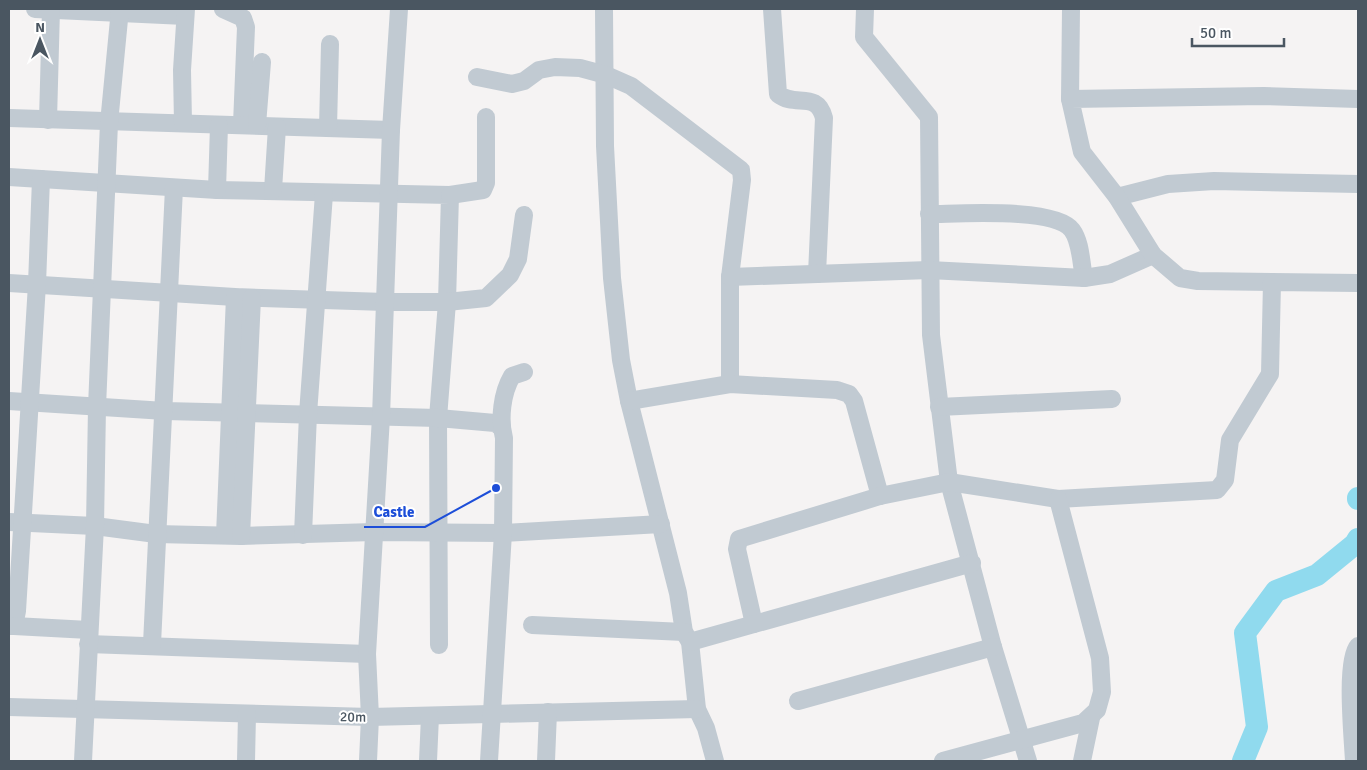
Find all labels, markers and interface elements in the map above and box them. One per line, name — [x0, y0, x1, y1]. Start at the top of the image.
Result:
north arrow — [15, 15, 65, 65]
scale bar — [1192, 15, 1284, 47]
text: N — [35, 19, 45, 36]
text: 50 m — [1200, 24, 1231, 42]
callout: Castle — [364, 497, 425, 527]
text: Castle — [373, 503, 415, 521]
street label: 20m — [340, 708, 366, 726]

